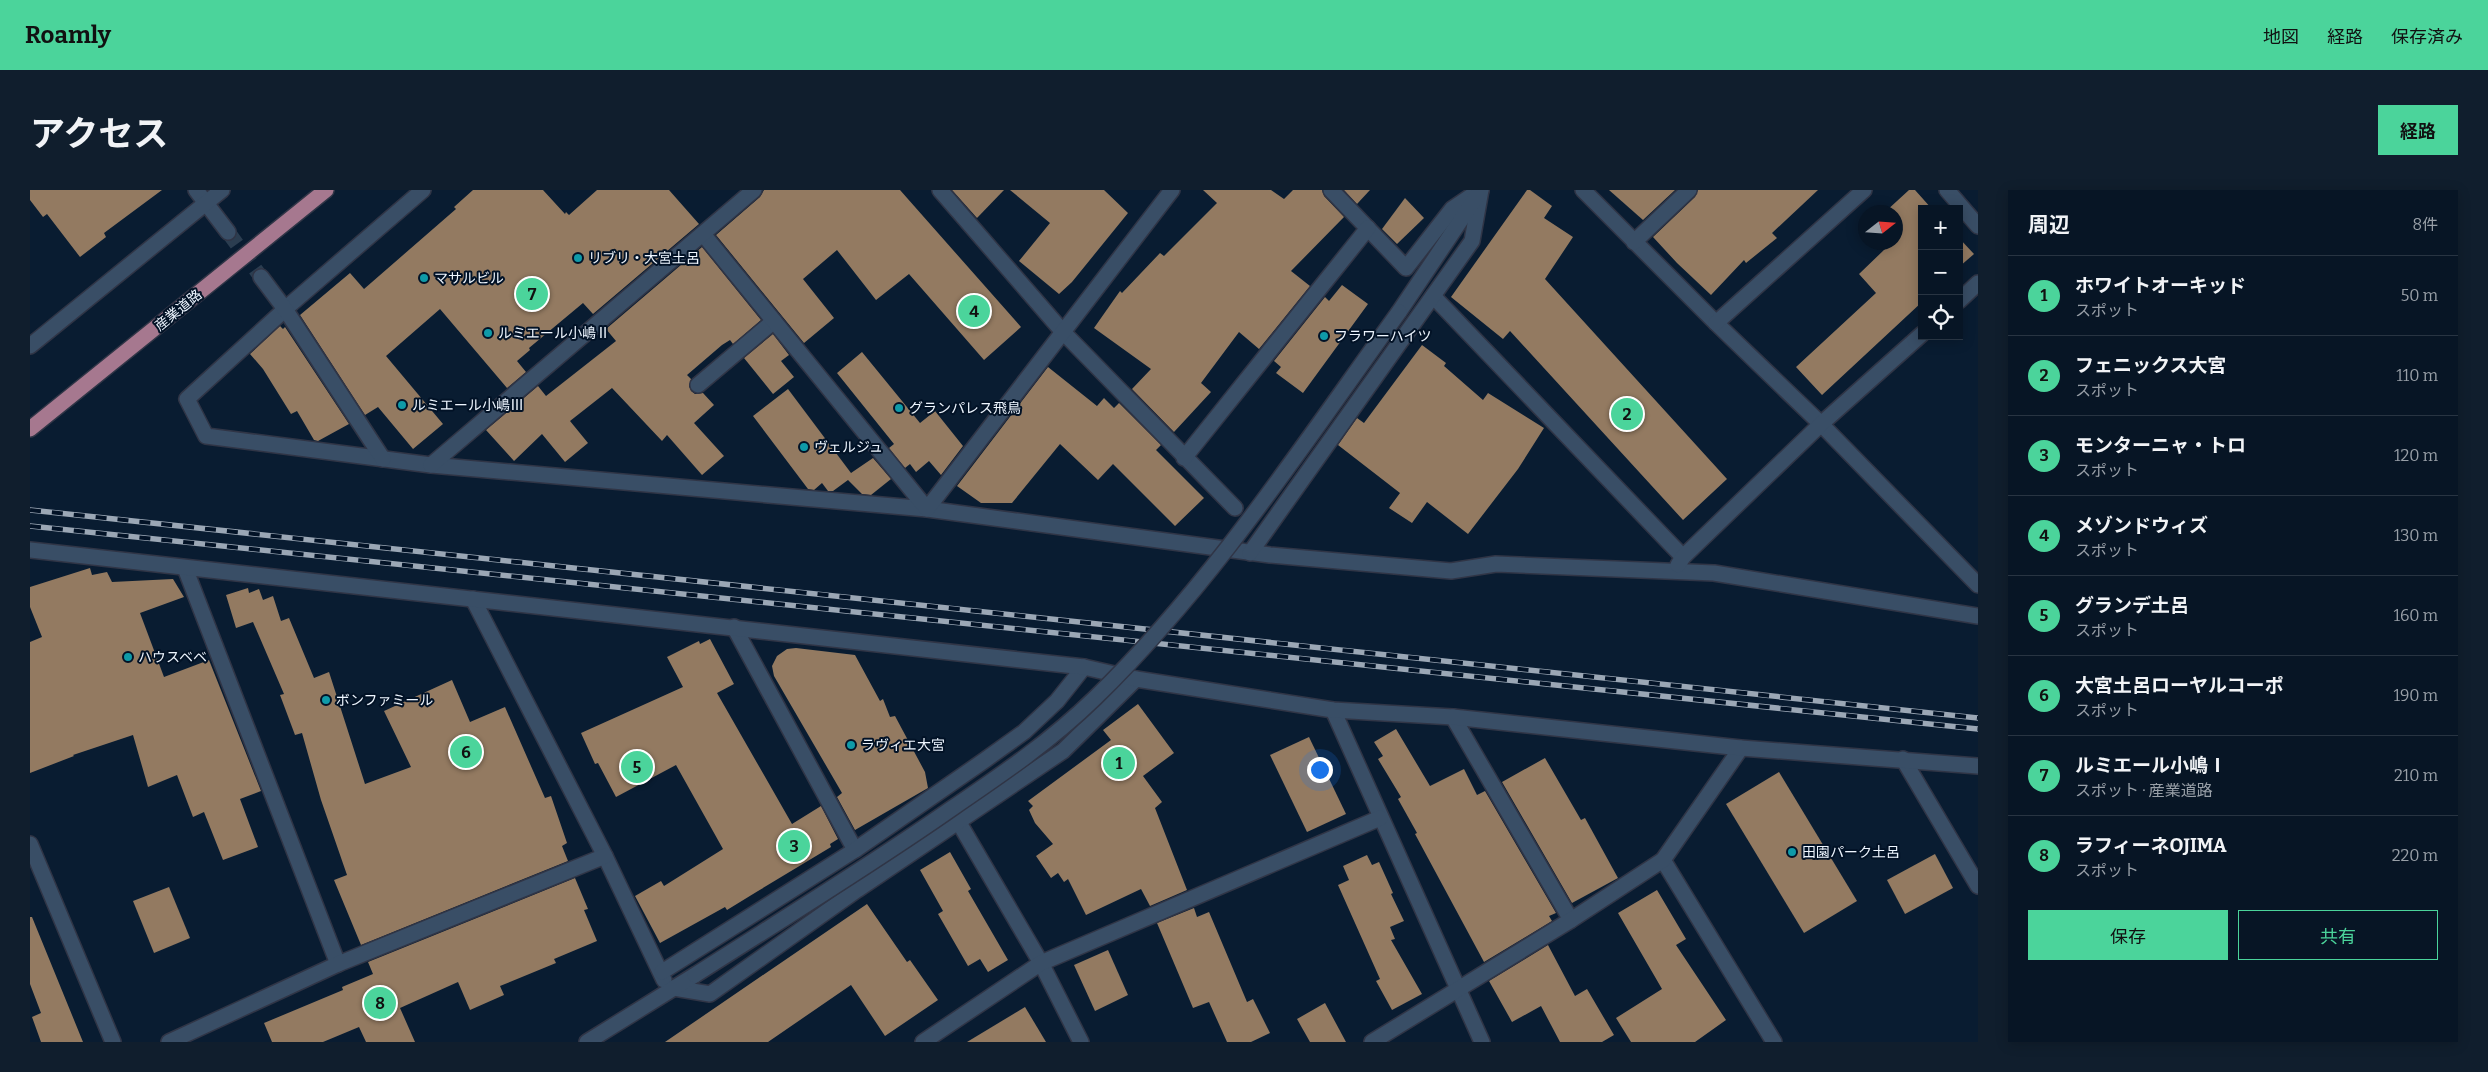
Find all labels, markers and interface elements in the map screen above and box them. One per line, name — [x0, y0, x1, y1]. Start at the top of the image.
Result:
text: Roamly — [25, 21, 111, 49]
text: 地図 — [2263, 26, 2299, 48]
text: 経路 — [2327, 26, 2363, 48]
text: 保存済み — [2391, 26, 2463, 48]
button: 経路 — [2378, 105, 2458, 155]
text: アクセス — [30, 113, 168, 155]
north arrow — [1858, 205, 1903, 250]
map controls — [1918, 205, 1963, 340]
button: + — [1918, 205, 1963, 250]
text: 周辺 — [2028, 212, 2070, 238]
text: 8件 — [2412, 215, 2438, 234]
place label: リブリ・大宮土呂 — [588, 250, 700, 267]
button: − — [1918, 250, 1963, 295]
marker: リブリ・大宮土呂 — [572, 252, 584, 264]
place label: マサルビル — [434, 270, 504, 287]
marker: マサルビル — [418, 272, 430, 284]
text: ホワイトオーキッド — [2075, 274, 2246, 297]
pin: 7 — [516, 275, 548, 313]
street label: 産業道路 — [151, 286, 205, 335]
text: 1 — [2041, 286, 2047, 305]
text: 50 m — [2401, 286, 2438, 305]
pin: 4 — [958, 292, 990, 330]
button: locate — [1918, 295, 1963, 340]
text: スポット — [2075, 301, 2139, 320]
place label: ルミエール小嶋Ⅱ — [498, 325, 610, 342]
marker: ルミエール小嶋Ⅱ — [482, 327, 494, 339]
place label: フラワーハイツ — [1334, 328, 1431, 345]
marker: フラワーハイツ — [1318, 330, 1330, 342]
text: フェニックス大宮 — [2075, 354, 2226, 377]
text: 2 — [2039, 366, 2049, 385]
text: 110 m — [2396, 366, 2438, 385]
text: スポット — [2075, 381, 2139, 400]
pin: 2 — [1611, 395, 1643, 433]
place label: ルミエール小嶋Ⅲ — [412, 397, 524, 414]
marker: ルミエール小嶋Ⅲ — [396, 399, 408, 411]
place label: グランパレス飛鳥 — [909, 400, 1021, 417]
marker: グランパレス飛鳥 — [893, 402, 905, 414]
text: モンターニャ・トロ — [2075, 434, 2246, 457]
place label: ヴェルジュ — [814, 439, 883, 456]
marker: ヴェルジュ — [798, 441, 810, 453]
text: 3 — [2039, 446, 2049, 465]
text: 120 m — [2394, 446, 2438, 465]
text: スポット — [2075, 461, 2139, 480]
text: メゾンドウィズ — [2075, 514, 2208, 537]
text: 4 — [2039, 526, 2049, 545]
text: 130 m — [2394, 526, 2438, 545]
text: スポット — [2075, 541, 2139, 560]
text: グランデ土呂 — [2075, 594, 2189, 617]
text: 5 — [2040, 606, 2048, 625]
text: 160 m — [2393, 606, 2438, 625]
text: スポット — [2075, 621, 2139, 640]
place label: ハウスベベ — [138, 649, 207, 666]
marker: ハウスベベ — [122, 651, 134, 663]
text: 大宮土呂ローヤルコーポ — [2075, 674, 2284, 697]
text: 6 — [2039, 686, 2049, 705]
text: 190 m — [2393, 686, 2438, 705]
place label: ボンファミール — [336, 692, 434, 709]
marker: ボンファミール — [320, 694, 332, 706]
text: スポット — [2075, 701, 2139, 720]
pin: 6 — [450, 733, 482, 771]
place label: ラヴィエ大宮 — [861, 737, 945, 754]
marker: ラヴィエ大宮 — [845, 739, 857, 751]
pin: 1 — [1103, 744, 1135, 782]
pin: 5 — [621, 748, 653, 786]
text: ルミエール小嶋Ⅰ — [2075, 754, 2227, 777]
your location — [1307, 757, 1333, 783]
text: 7 — [2040, 766, 2048, 785]
text: 210 m — [2394, 766, 2438, 785]
text: スポット · 産業道路 — [2075, 781, 2213, 800]
pin: 3 — [778, 827, 810, 865]
text: ラフィーネOJIMA — [2075, 834, 2227, 857]
place label: 田園パーク土呂 — [1802, 844, 1900, 861]
marker: 田園パーク土呂 — [1786, 846, 1798, 858]
text: 8 — [2039, 846, 2049, 865]
text: 220 m — [2392, 846, 2438, 865]
text: スポット — [2075, 861, 2139, 880]
button: 保存 — [2028, 910, 2228, 960]
button: 共有 — [2238, 910, 2438, 960]
pin: 8 — [364, 984, 396, 1022]

